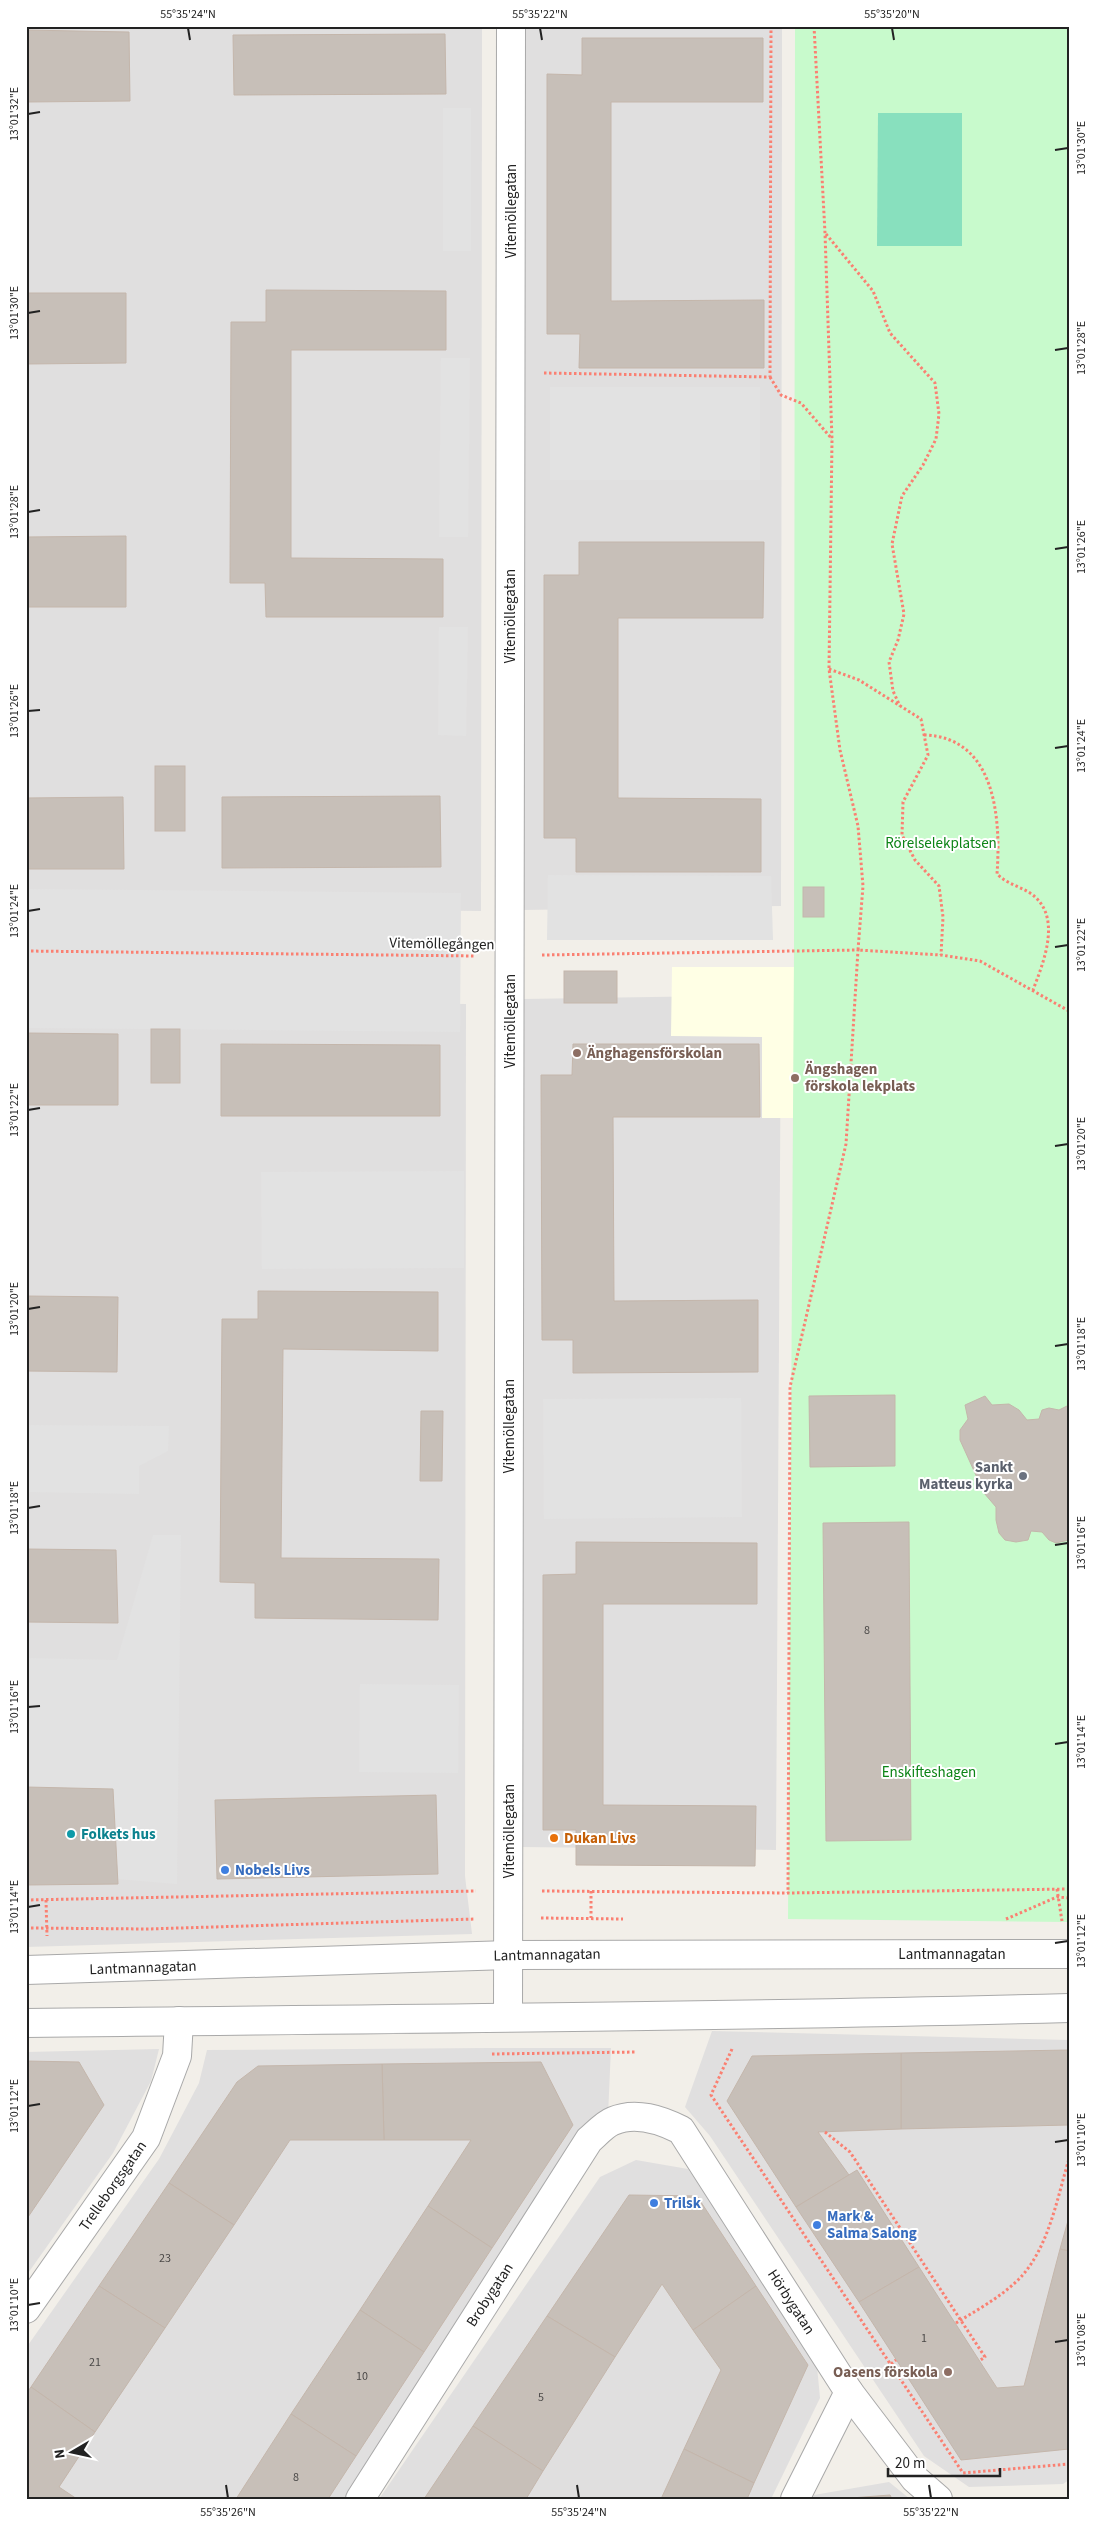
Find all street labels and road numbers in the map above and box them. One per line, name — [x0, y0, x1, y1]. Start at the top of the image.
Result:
street label: Vitemöllegatan — [501, 164, 522, 258]
street label: Vitemöllegatan — [500, 569, 521, 663]
street label: Vitemöllegången — [389, 933, 495, 955]
street label: Vitemöllegatan — [500, 974, 521, 1068]
street label: Vitemöllegatan — [499, 1379, 520, 1473]
street label: Vitemöllegatan — [499, 1784, 520, 1878]
street label: Lantmannagatan — [493, 1944, 601, 1966]
street label: Lantmannagatan — [898, 1944, 1006, 1965]
street label: Lantmannagatan — [89, 1956, 197, 1980]
street label: Trelleborgsgatan — [74, 2137, 152, 2235]
street label: Brobygatan — [461, 2259, 519, 2331]
street label: Hörbygatan — [762, 2265, 820, 2339]

